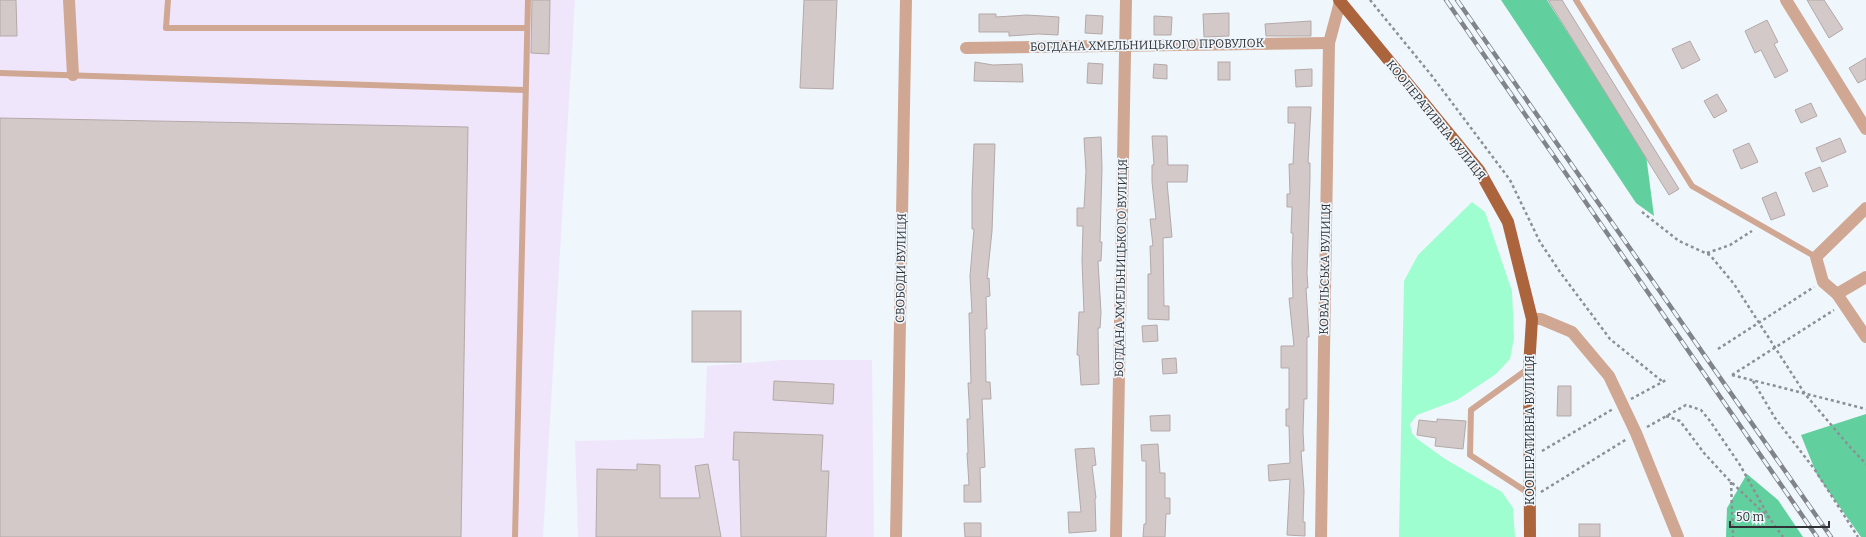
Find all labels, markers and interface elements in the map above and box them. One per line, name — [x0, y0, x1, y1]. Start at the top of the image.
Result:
street label: БОГДАНА ХМЕЛЬНИЦЬКОГО ПРОВУЛОК — [1030, 36, 1265, 54]
street label: КООПЕРАТИВНА ВУЛИЦЯ — [1383, 57, 1489, 183]
street label: БОГДАНА ХМЕЛЬНИЦЬКОГО ВУЛИЦЯ — [1112, 159, 1130, 377]
street label: КОВАЛЬСЬКА ВУЛИЦЯ — [1317, 203, 1333, 335]
street label: СВОБОДИ ВУЛИЦЯ — [893, 213, 909, 323]
street label: КООПЕРАТИВНА ВУЛИЦЯ — [1523, 355, 1537, 505]
scale bar — [1730, 503, 1829, 529]
text: 50 m — [1736, 510, 1765, 524]

